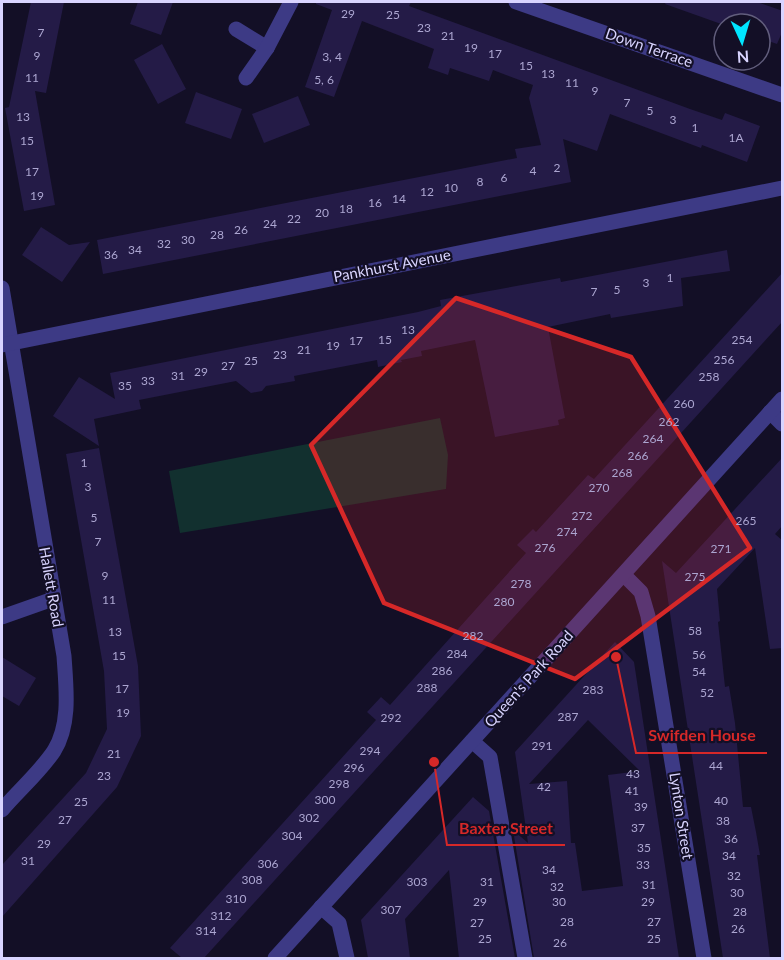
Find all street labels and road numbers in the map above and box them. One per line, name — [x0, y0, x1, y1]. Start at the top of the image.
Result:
street label: Down Terrace — [603, 24, 696, 70]
street label: Pankhurst Avenue — [332, 245, 452, 285]
street label: Hallett Road — [36, 545, 68, 628]
street label: Queen's Park Road — [480, 626, 576, 730]
street label: Lynton Street — [666, 771, 698, 861]

